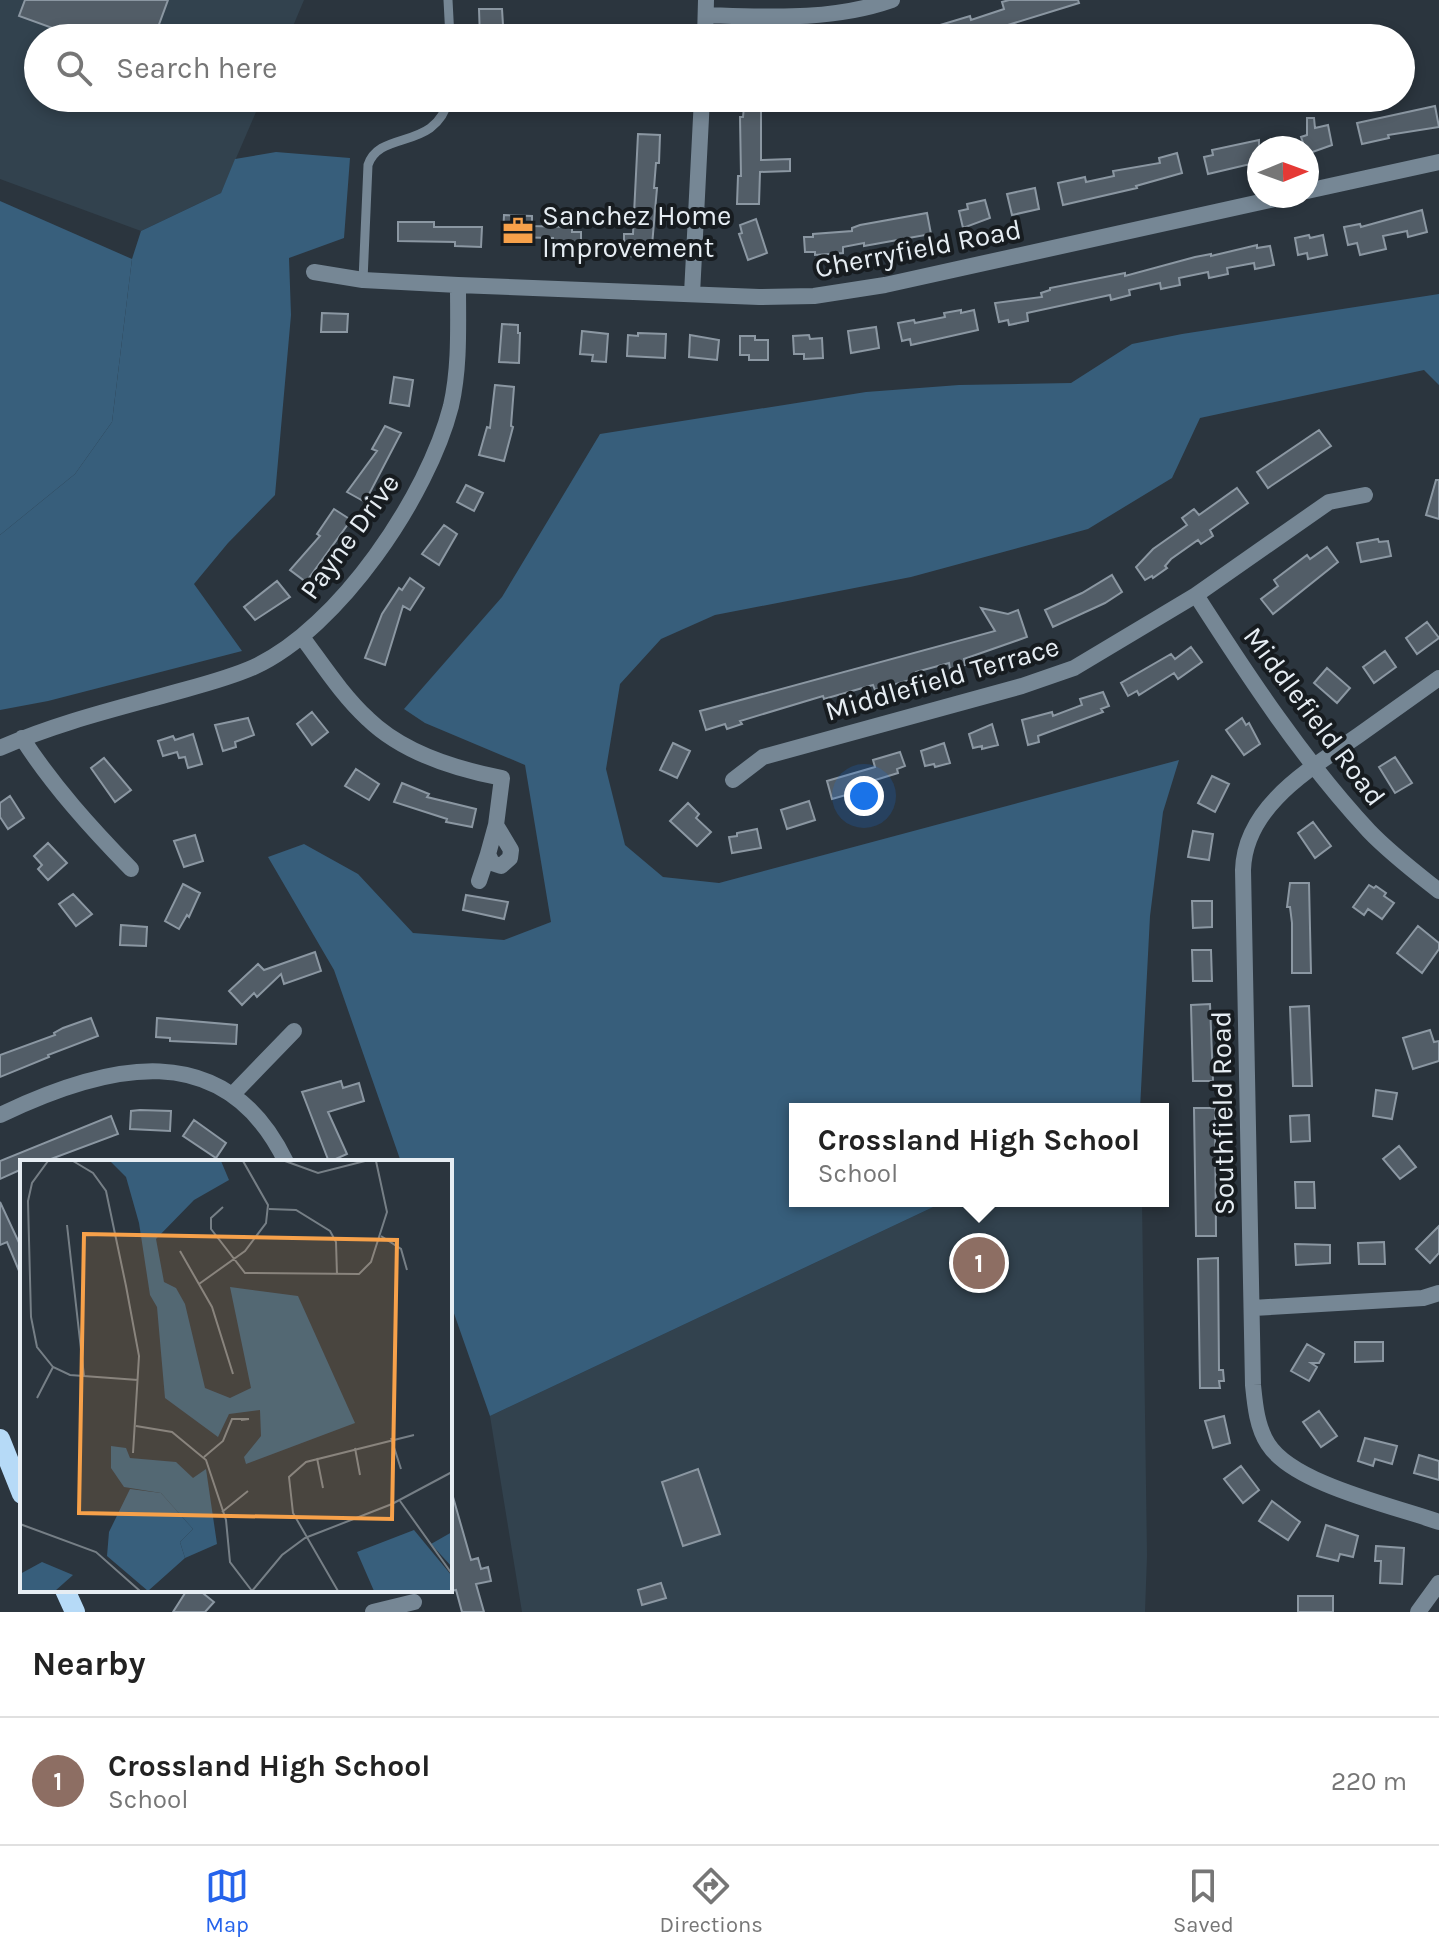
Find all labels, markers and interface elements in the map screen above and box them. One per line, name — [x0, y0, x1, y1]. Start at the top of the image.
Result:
search box — [24, 24, 1415, 112]
icon: search — [52, 46, 96, 90]
text: Search here — [116, 50, 277, 86]
north arrow — [1247, 136, 1319, 208]
place label: Sanchez Home Improvement — [542, 199, 732, 264]
street label: Cherryfield Road — [812, 212, 1024, 285]
office icon: Sanchez Home Improvement — [501, 214, 535, 248]
street label: Payne Drive — [293, 467, 406, 606]
street label: Middlefield Road — [1237, 620, 1393, 812]
street label: Middlefield Terrace — [821, 629, 1063, 728]
your location — [844, 776, 884, 816]
street label: Southfield Road — [1204, 1010, 1241, 1216]
popup — [789, 1103, 1169, 1207]
text: Crossland High School — [818, 1122, 1140, 1158]
text: School — [818, 1158, 898, 1189]
inset map — [20, 1160, 452, 1592]
pin: 1 — [953, 1233, 1005, 1293]
text: Nearby — [32, 1644, 146, 1684]
text: Crossland High School — [108, 1748, 430, 1784]
text: 1 — [53, 1766, 63, 1797]
text: 220 m — [1331, 1766, 1407, 1797]
text: School — [108, 1784, 189, 1815]
tab: Map — [205, 1864, 249, 1938]
tab: Directions — [659, 1864, 763, 1938]
tab: Saved — [1173, 1864, 1234, 1938]

